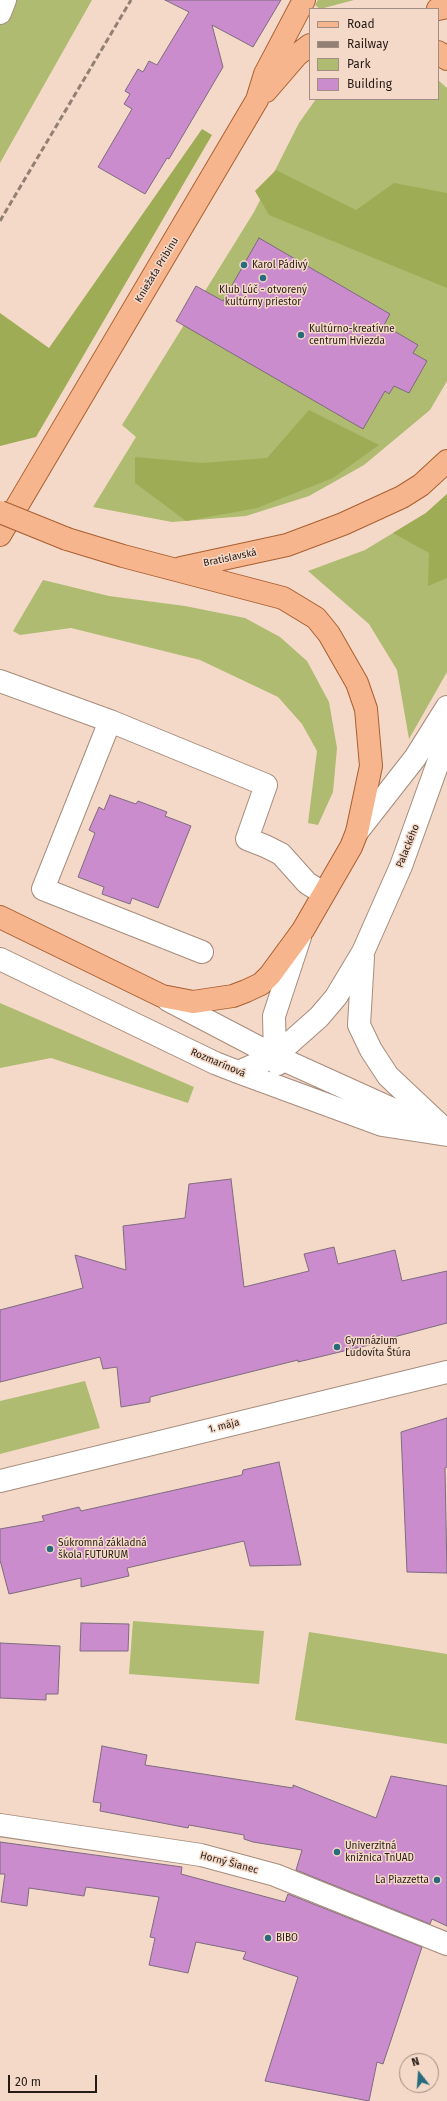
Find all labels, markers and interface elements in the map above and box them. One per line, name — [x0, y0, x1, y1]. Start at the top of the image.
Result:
legend — [309, 8, 439, 100]
text: Road — [347, 17, 375, 31]
text: Railway — [347, 37, 388, 51]
text: Park — [347, 57, 371, 71]
text: Building — [347, 77, 392, 91]
street label: Kniežaťa Pribinu — [133, 235, 181, 305]
place label: Karol Pádivý — [252, 259, 308, 271]
marker: Karol Pádivý — [239, 260, 249, 270]
marker: Klub Lúč - otvorený kultúrny priestor — [258, 273, 268, 283]
place label: Klub Lúč - otvorený kultúrny priestor — [219, 284, 307, 308]
place label: Kultúrno-kreatívne centrum Hviezda — [309, 323, 395, 346]
marker: Kultúrno-kreatívne centrum Hviezda — [296, 330, 306, 340]
street label: Bratislavská — [202, 546, 258, 570]
street label: Palackého — [394, 822, 422, 870]
street label: Rozmarínová — [189, 1046, 247, 1080]
place label: Gymnázium Ľudovíta Štúra — [345, 1335, 411, 1358]
marker: Gymnázium Ľudovíta Štúra — [332, 1342, 342, 1352]
street label: 1. mája — [207, 1416, 241, 1436]
place label: Súkromná základná škola FUTURUM — [58, 1537, 147, 1560]
marker: Súkromná základná škola FUTURUM — [45, 1544, 55, 1554]
place label: Univerzitná knižnica TnUAD — [345, 1840, 414, 1864]
marker: Univerzitná knižnica TnUAD — [332, 1847, 342, 1857]
street label: Horný Šianec — [199, 1849, 259, 1877]
place label: La Piazzetta — [375, 1874, 429, 1886]
marker: La Piazzetta — [432, 1875, 442, 1885]
place label: BIBO — [276, 1932, 298, 1944]
marker: BIBO — [263, 1933, 273, 1943]
north arrow — [399, 2053, 439, 2093]
text: N — [410, 2055, 421, 2069]
scale bar — [10, 2067, 99, 2093]
text: 20 m — [15, 2075, 41, 2089]

